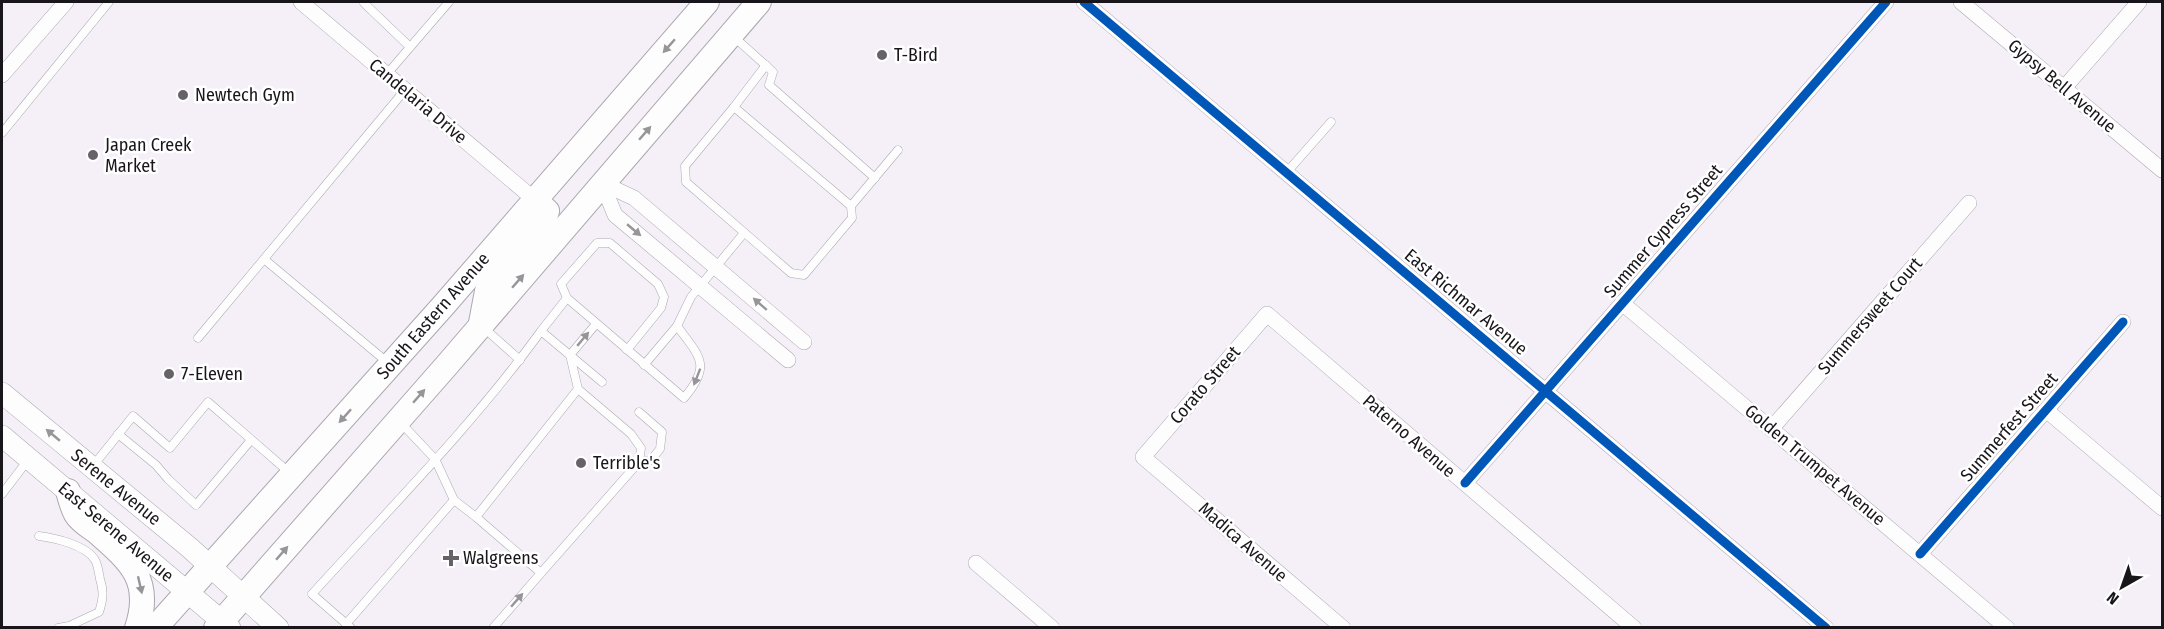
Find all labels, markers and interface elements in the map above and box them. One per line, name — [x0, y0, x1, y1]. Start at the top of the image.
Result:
street label: Gypsy Bell Avenue — [2004, 34, 2121, 138]
one-way arrow — [663, 38, 676, 53]
place label: T-Bird — [894, 44, 938, 66]
marker: T-Bird — [875, 48, 889, 62]
street label: Candelaria Drive — [364, 54, 472, 148]
place label: Newtech Gym — [195, 84, 295, 106]
marker: Newtech Gym — [176, 88, 190, 102]
one-way arrow — [639, 125, 652, 141]
place label: Japan Creek Market — [105, 134, 192, 177]
marker: Japan Creek Market — [86, 148, 100, 162]
street label: Summer Cypress Street — [1599, 160, 1727, 302]
one-way arrow — [626, 224, 642, 237]
street label: East Richmar Avenue — [1400, 244, 1532, 360]
street label: South Eastern Avenue — [372, 248, 494, 384]
street label: Summersweet Court — [1813, 253, 1927, 379]
one-way arrow — [511, 274, 524, 289]
one-way arrow — [753, 298, 768, 311]
one-way arrow — [576, 332, 589, 347]
street label: Corato Street — [1165, 341, 1245, 429]
place label: 7-Eleven — [181, 363, 243, 385]
marker: 7-Eleven — [162, 367, 176, 381]
one-way arrow — [691, 368, 701, 386]
street label: Summerfest Street — [1956, 368, 2062, 486]
one-way arrow — [412, 389, 425, 404]
street label: Paterno Avenue — [1358, 390, 1460, 482]
street label: Golden Trumpet Avenue — [1740, 400, 1890, 530]
one-way arrow — [338, 408, 352, 423]
one-way arrow — [45, 429, 61, 442]
street label: Serene Avenue — [67, 444, 165, 530]
place label: Terrible's — [593, 452, 661, 474]
marker: Terrible's — [574, 456, 588, 470]
street label: East Serene Avenue — [54, 477, 178, 587]
street label: Madica Avenue — [1194, 497, 1292, 587]
one-way arrow — [275, 545, 289, 560]
place label: Walgreens — [463, 547, 539, 569]
marker: Walgreens — [444, 551, 458, 565]
north arrow — [2092, 557, 2152, 617]
one-way arrow — [135, 575, 145, 594]
text: N — [2103, 588, 2122, 608]
one-way arrow — [510, 593, 523, 608]

